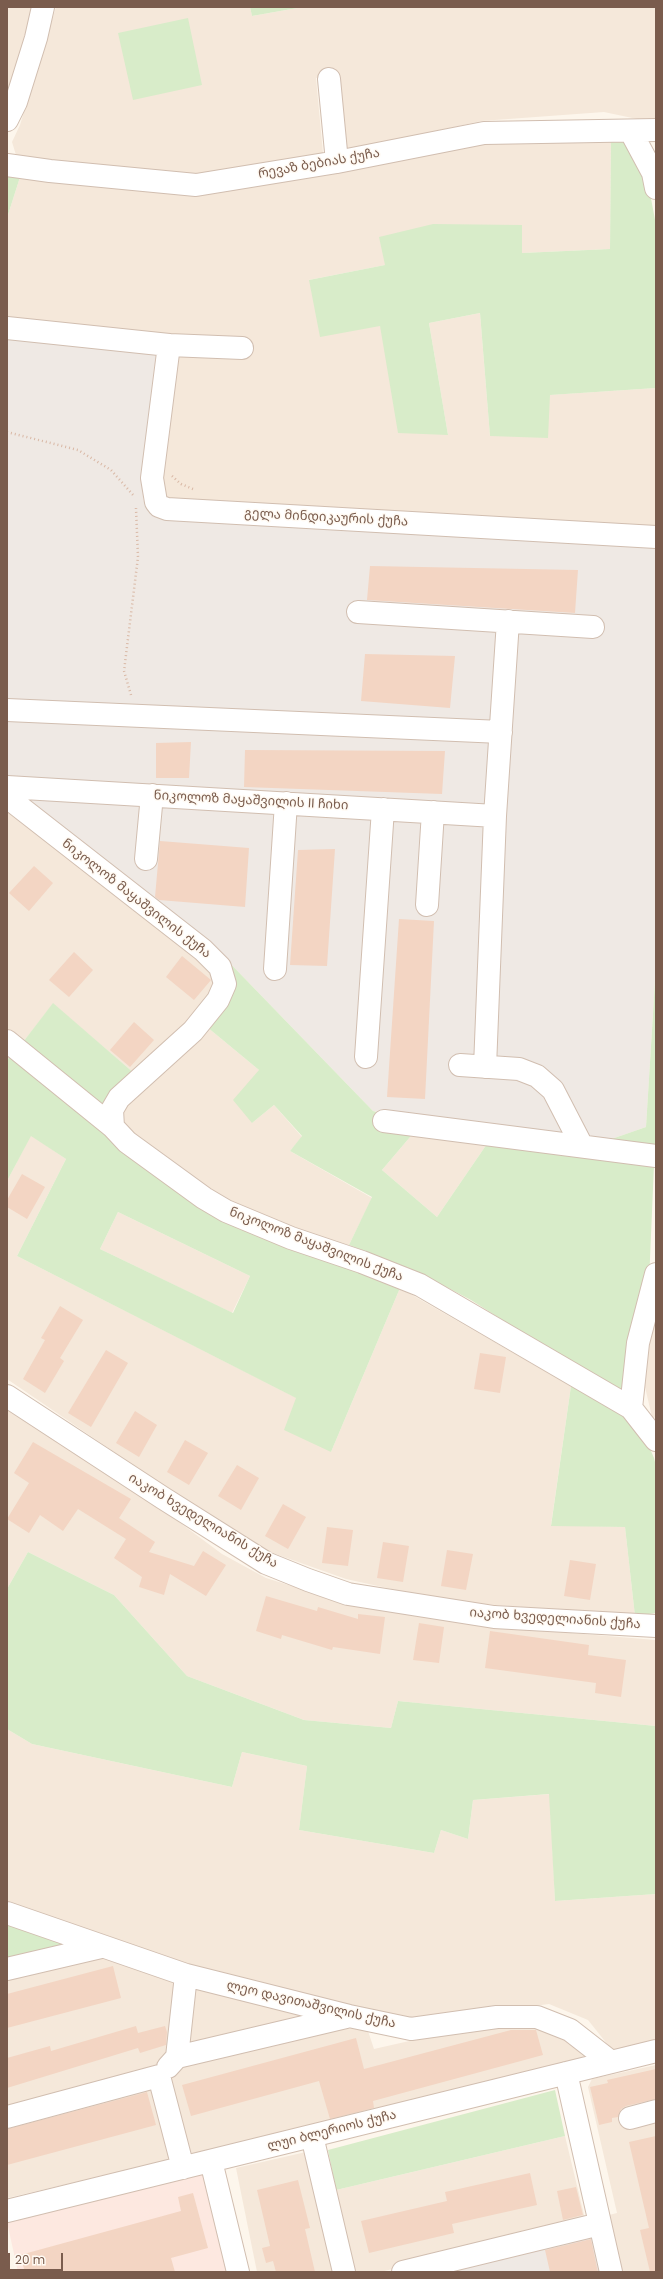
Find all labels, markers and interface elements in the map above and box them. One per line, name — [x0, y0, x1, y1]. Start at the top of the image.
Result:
street label: რევაზ ბებიას ქუჩა — [257, 146, 381, 182]
street label: გელა მინდიკაურის ქუჩა — [244, 506, 408, 530]
street label: ნიკოლოზ მაყაშვილის II ჩიხი — [153, 788, 349, 814]
street label: ნიკოლოზ მაყაშვილის ქუჩა — [58, 836, 214, 962]
street label: ნიკოლოზ მაყაშვილის ქუჩა — [227, 1205, 405, 1285]
street label: იაკობ ხვედელიანის ქუჩა — [126, 1470, 280, 1572]
street label: იაკობ ხვედელიანის ქუჩა — [469, 1605, 641, 1633]
street label: ლეო დავითაშვილის ქუჩა — [225, 1978, 397, 2032]
street label: ლუი ბლერიოს ქუჩა — [266, 2107, 398, 2155]
scale bar — [10, 2245, 65, 2271]
text: 20 m — [15, 2251, 45, 2268]

